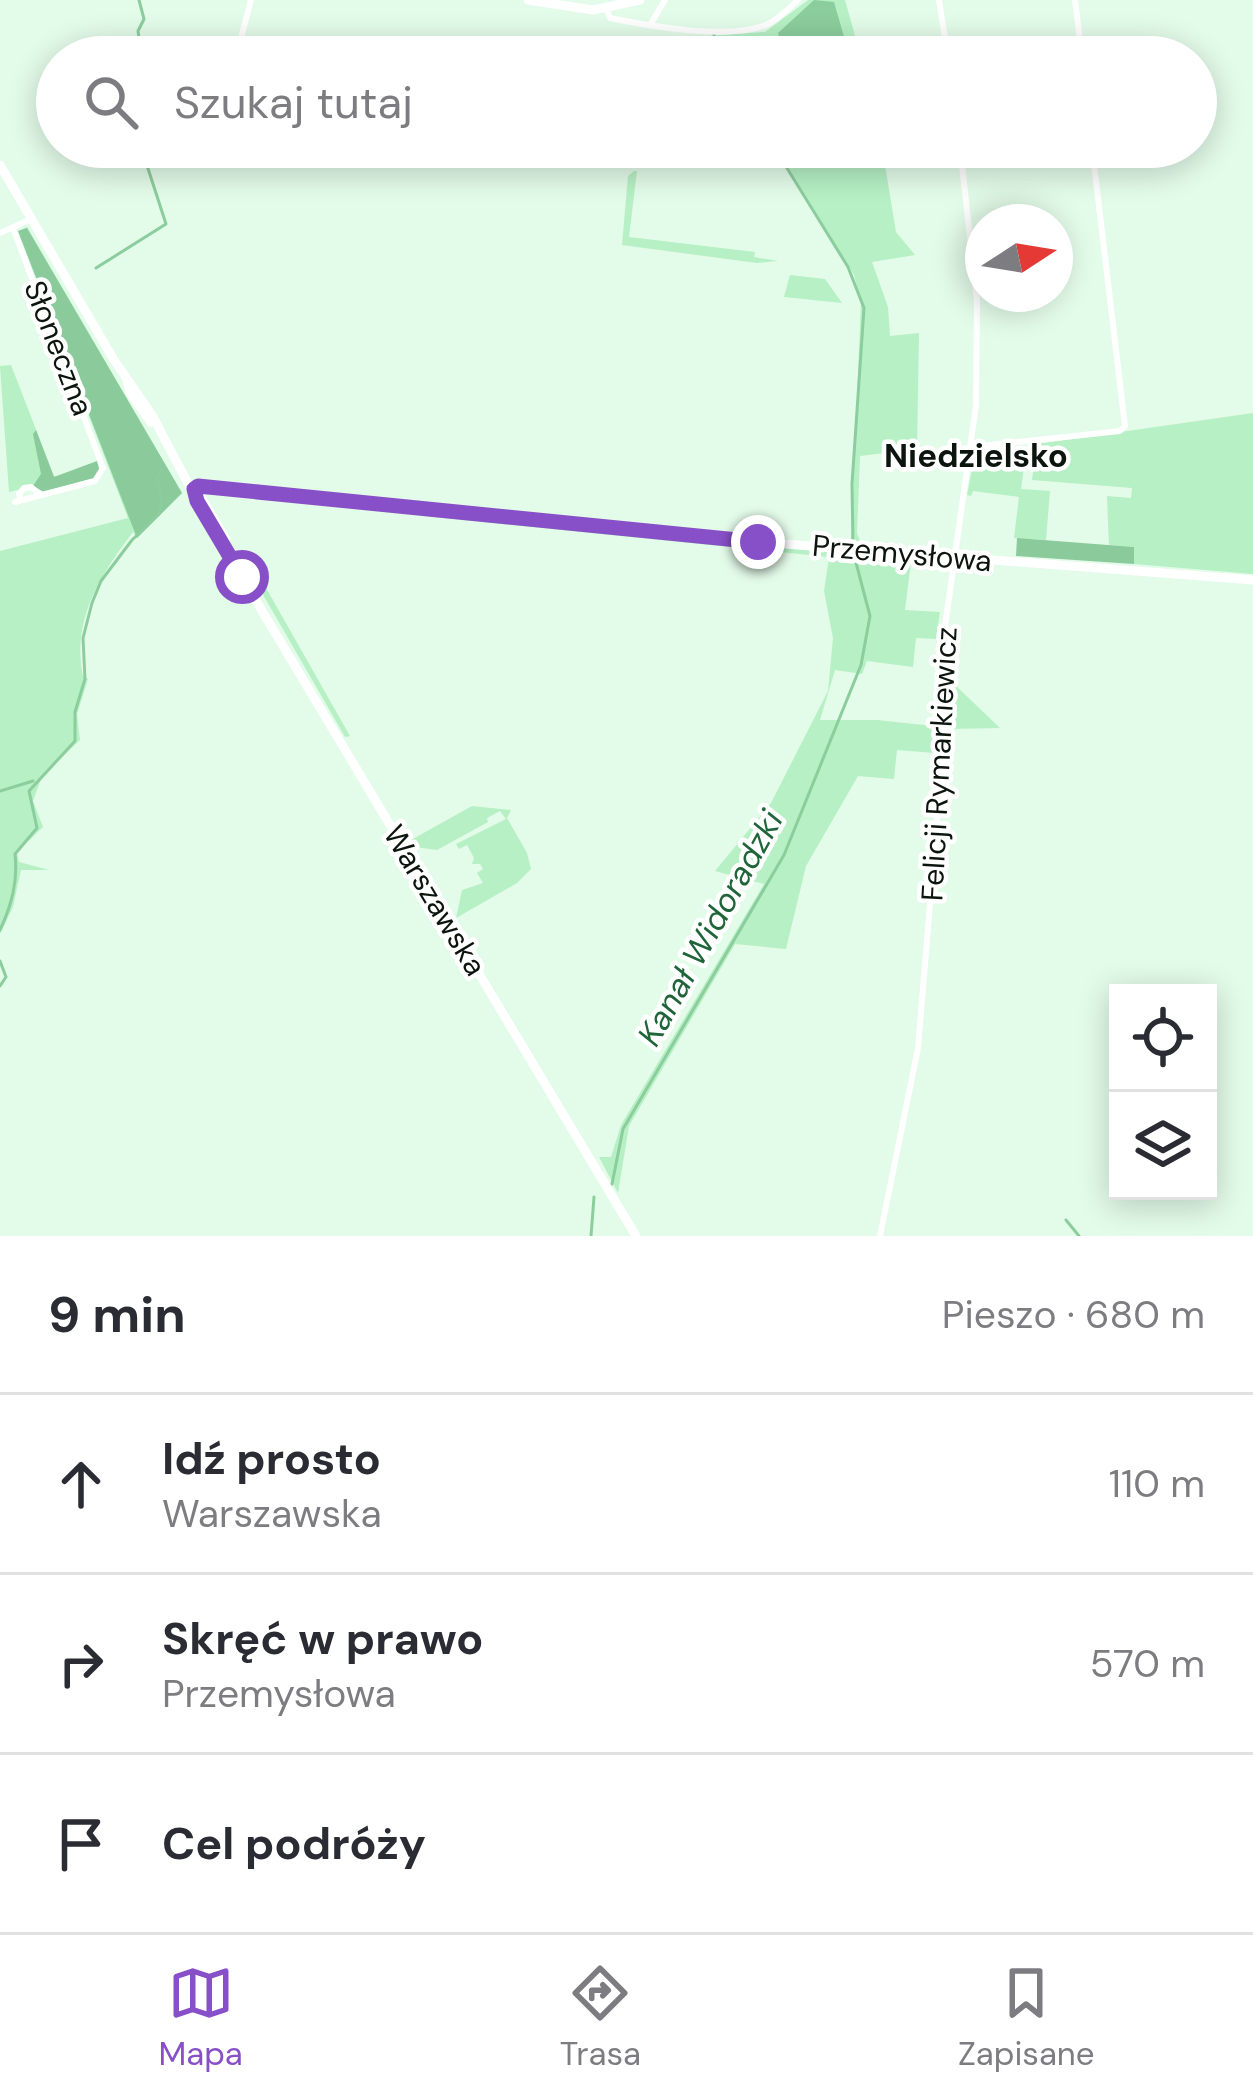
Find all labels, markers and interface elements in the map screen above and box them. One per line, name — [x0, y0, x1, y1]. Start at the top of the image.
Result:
search box — [36, 36, 1217, 168]
icon: search — [78, 69, 144, 135]
text: Szukaj tutaj — [174, 73, 413, 132]
north arrow — [965, 204, 1073, 312]
street label: Słoneczna — [15, 275, 103, 421]
district label: Niedzielsko — [884, 434, 1068, 477]
route end — [731, 515, 785, 569]
street label: Przemysłowa — [811, 526, 993, 580]
route start — [215, 550, 269, 604]
street label: Felicji Rymarkiewicz — [912, 626, 966, 902]
water label: Kanał Widoradzki — [627, 802, 793, 1053]
street label: Warszawska — [375, 817, 495, 983]
map controls — [1109, 984, 1217, 1200]
button: locate — [1109, 984, 1217, 1092]
button: layers — [1109, 1092, 1217, 1200]
text: 9 min — [48, 1281, 186, 1348]
text: Pieszo · 680 m — [942, 1289, 1205, 1340]
text: Idź prosto — [162, 1429, 381, 1488]
icon: ahead — [48, 1451, 114, 1517]
text: 110 m — [1109, 1458, 1205, 1509]
text: Warszawska — [162, 1488, 382, 1539]
text: Skręć w prawo — [162, 1609, 483, 1668]
icon: right — [48, 1631, 114, 1697]
text: 570 m — [1090, 1638, 1205, 1689]
text: Przemysłowa — [162, 1668, 396, 1719]
icon: arrive — [48, 1811, 114, 1877]
text: Cel podróży — [162, 1814, 426, 1873]
tab: Mapa — [158, 1960, 243, 2075]
tab: Trasa — [560, 1960, 641, 2075]
tab: Zapisane — [958, 1960, 1095, 2075]

